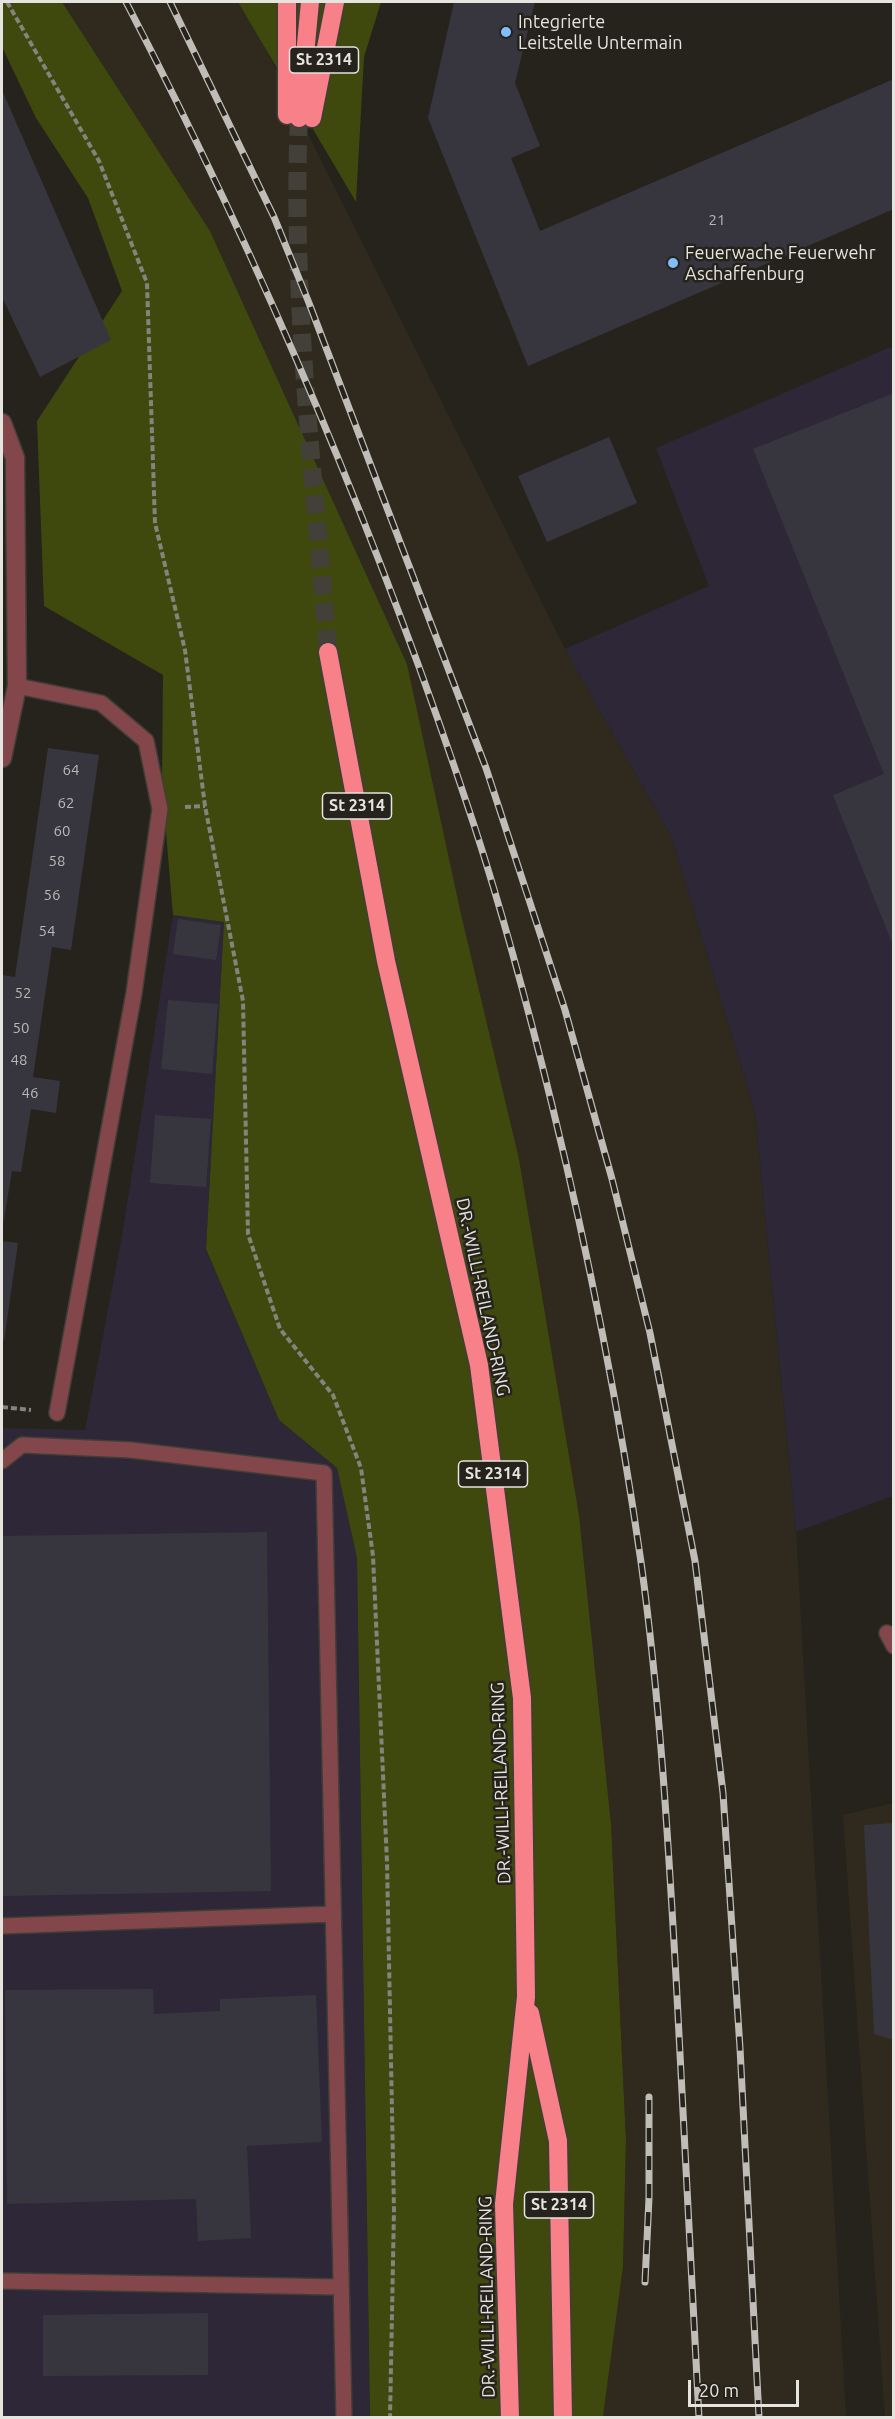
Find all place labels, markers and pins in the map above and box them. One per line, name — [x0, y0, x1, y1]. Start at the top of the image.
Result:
place label: Integrierte Leitstelle Untermain — [518, 11, 683, 54]
marker: Integrierte Leitstelle Untermain — [499, 25, 513, 39]
place label: Feuerwache Feuerwehr Aschaffenburg — [685, 242, 875, 284]
marker: Feuerwache Feuerwehr Aschaffenburg — [666, 256, 680, 270]

